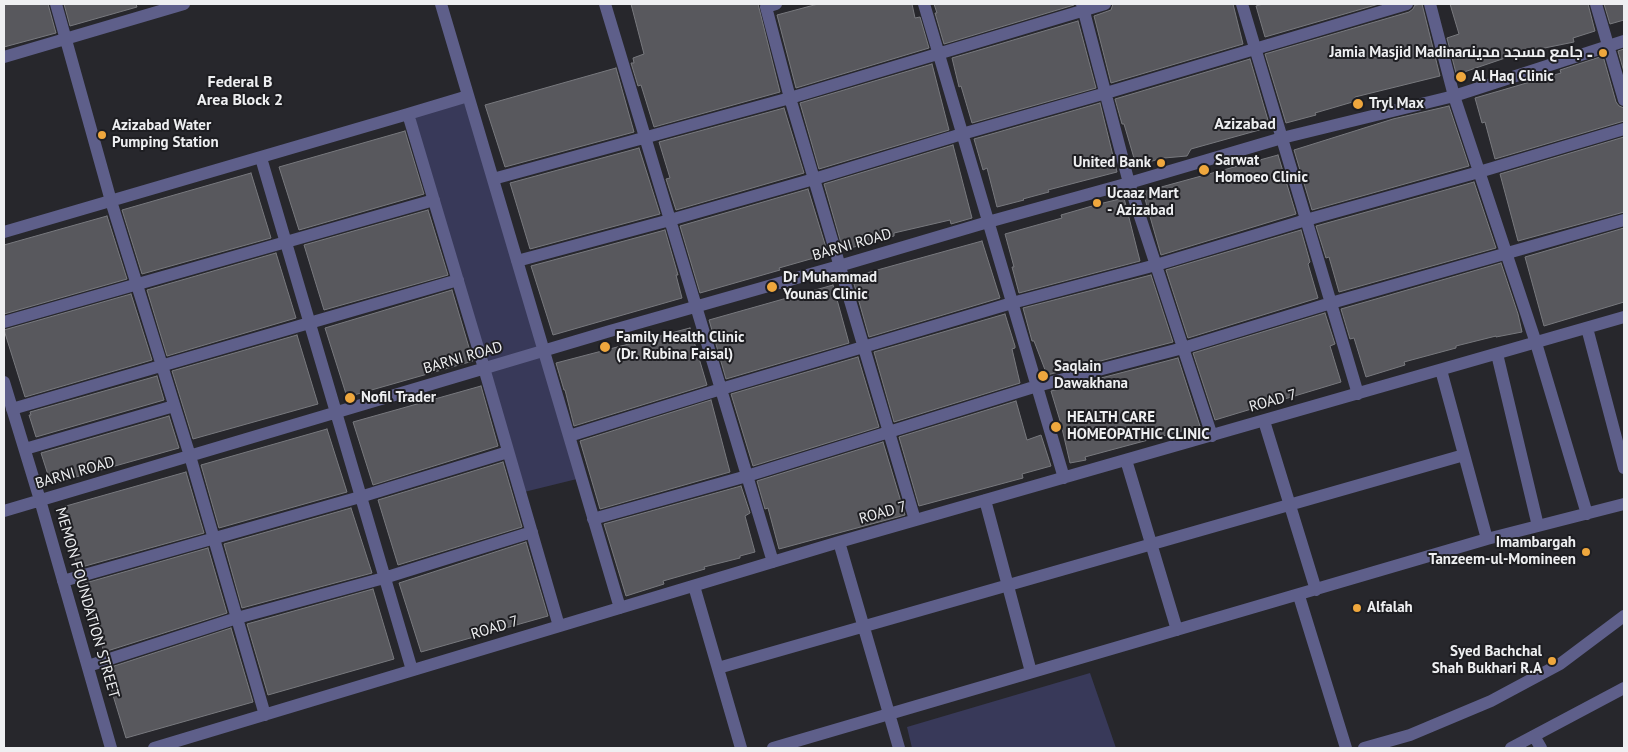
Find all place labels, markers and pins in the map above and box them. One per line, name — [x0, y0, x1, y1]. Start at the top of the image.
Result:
place label: Jamia Masjid Madina۔ جامع مسجد مدینہ — [1329, 44, 1593, 62]
marker: Jamia Masjid Madina۔ جامع مسجد مدینہ — [1597, 47, 1609, 59]
place label: Al Haq Clinic — [1472, 68, 1554, 86]
marker: Al Haq Clinic — [1454, 70, 1468, 84]
place label: Tryl Max — [1369, 95, 1424, 113]
marker: Tryl Max — [1351, 97, 1365, 111]
place label: Azizabad Water Pumping Station — [112, 117, 219, 152]
marker: Azizabad Water Pumping Station — [96, 129, 108, 141]
place label: Sarwat Homoeo Clinic — [1215, 152, 1308, 187]
place label: United Bank — [1073, 154, 1151, 172]
marker: United Bank — [1155, 157, 1167, 169]
marker: Sarwat Homoeo Clinic — [1197, 163, 1211, 177]
place label: Ucaaz Mart - Azizabad — [1107, 185, 1179, 220]
marker: Ucaaz Mart - Azizabad — [1091, 197, 1103, 209]
place label: Dr Muhammad Younas Clinic — [783, 269, 877, 304]
marker: Dr Muhammad Younas Clinic — [765, 280, 779, 294]
place label: Family Health Clinic (Dr. Rubina Faisal) — [616, 329, 745, 364]
marker: Family Health Clinic (Dr. Rubina Faisal) — [598, 340, 612, 354]
place label: Saqlain Dawakhana — [1054, 358, 1128, 393]
marker: Saqlain Dawakhana — [1036, 369, 1050, 383]
place label: Nofil Trader — [361, 389, 436, 407]
marker: Nofil Trader — [343, 391, 357, 405]
place label: HEALTH CARE HOMEOPATHIC CLINIC — [1067, 409, 1210, 444]
marker: HEALTH CARE HOMEOPATHIC CLINIC — [1049, 420, 1063, 434]
place label: Imambargah Tanzeem-ul-Momineen — [1428, 534, 1576, 569]
marker: Imambargah Tanzeem-ul-Momineen — [1580, 546, 1592, 558]
place label: Alfalah — [1367, 599, 1413, 617]
marker: Alfalah — [1351, 602, 1363, 614]
place label: Syed Bachchal Shah Bukhari R.A — [1432, 643, 1542, 678]
marker: Syed Bachchal Shah Bukhari R.A — [1546, 655, 1558, 667]

